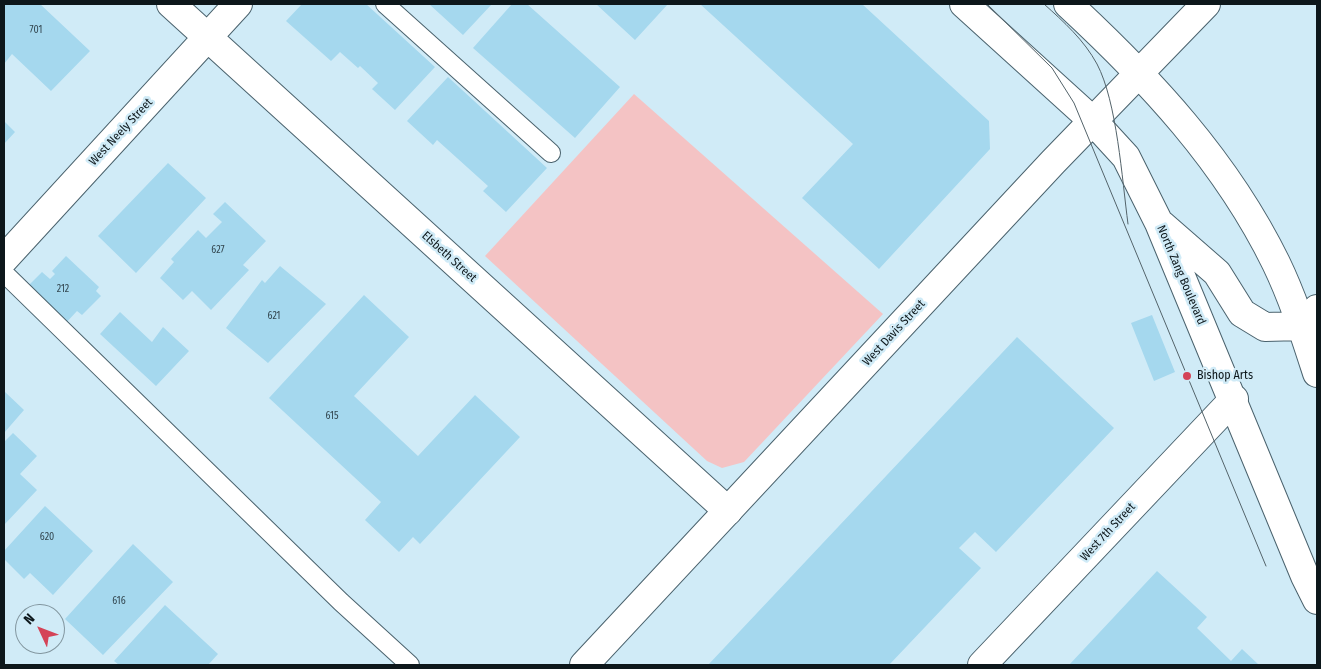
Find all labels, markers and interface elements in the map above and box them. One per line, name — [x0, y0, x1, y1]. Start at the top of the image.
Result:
house number: 701 — [30, 24, 42, 36]
street label: West Neely Street — [86, 95, 156, 169]
street label: North Zang Boulevard — [1154, 223, 1208, 327]
street label: Elsbeth Street — [419, 229, 479, 285]
house number: 627 — [211, 244, 225, 256]
house number: 212 — [57, 283, 69, 295]
street label: West Davis Street — [860, 297, 928, 369]
house number: 621 — [268, 310, 280, 322]
place label: Bishop Arts — [1197, 369, 1253, 383]
marker: Bishop Arts — [1181, 370, 1193, 382]
house number: 615 — [326, 410, 338, 422]
street label: West 7th Street — [1077, 500, 1139, 564]
house number: 620 — [40, 531, 54, 543]
house number: 616 — [112, 595, 126, 607]
north arrow — [15, 604, 65, 654]
text: N — [20, 610, 38, 628]

